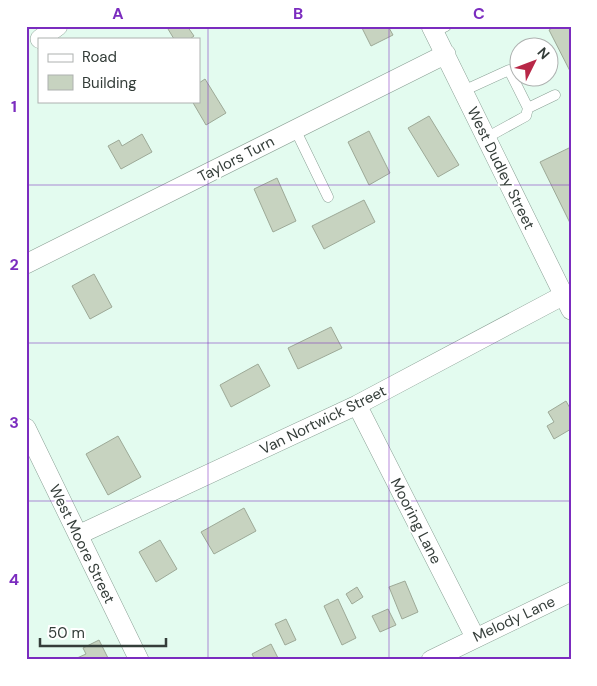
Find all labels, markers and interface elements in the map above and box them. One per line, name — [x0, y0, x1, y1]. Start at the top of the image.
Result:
text: A — [112, 3, 124, 24]
text: B — [293, 3, 303, 24]
text: C — [473, 3, 485, 24]
legend — [38, 38, 200, 102]
north arrow — [510, 38, 560, 88]
text: N — [534, 43, 554, 63]
text: Road — [82, 47, 117, 67]
text: Building — [82, 73, 137, 93]
text: 1 — [11, 96, 17, 117]
street label: West Dudley Street — [463, 103, 539, 233]
street label: Taylors Turn — [194, 131, 278, 187]
text: 2 — [9, 254, 19, 275]
street label: Van Nortwick Street — [256, 381, 390, 459]
text: 3 — [9, 412, 19, 433]
street label: Mooring Lane — [386, 475, 446, 567]
street label: West Moore Street — [45, 481, 120, 607]
text: 4 — [9, 569, 19, 590]
street label: Melody Lane — [470, 591, 558, 647]
scale bar — [40, 616, 166, 648]
text: 50 m — [48, 623, 85, 643]

